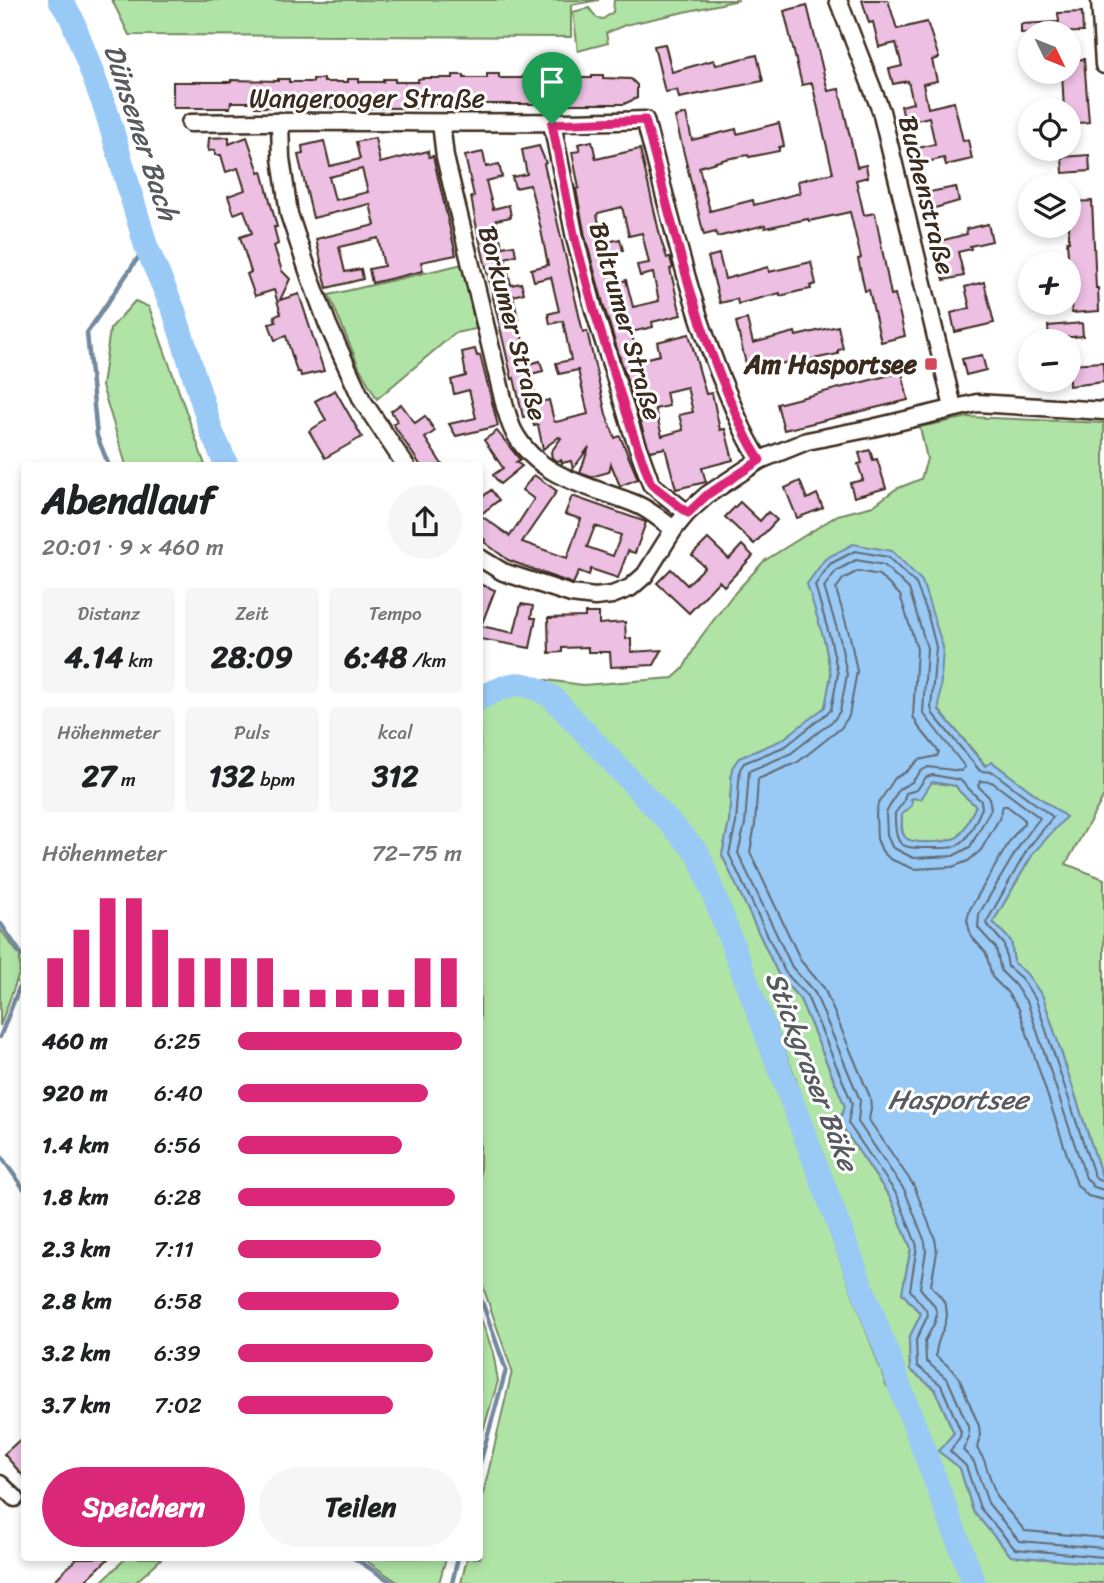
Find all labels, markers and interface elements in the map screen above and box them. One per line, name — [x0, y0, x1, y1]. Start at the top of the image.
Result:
north arrow — [1018, 21, 1082, 84]
map controls — [1018, 21, 1081, 392]
water label: Dünsener Bach — [89, 37, 193, 229]
pin — [522, 52, 582, 124]
icon: arrive — [533, 63, 571, 101]
street label: Wangerooger Straße — [249, 75, 485, 121]
button: locate — [1018, 98, 1081, 161]
street label: Buchenstraße — [885, 110, 969, 280]
button: layers — [1018, 175, 1081, 238]
street label: Baltrumer Straße — [576, 216, 676, 426]
street label: Borkumer Straße — [465, 220, 561, 426]
button: + — [1018, 252, 1081, 315]
button: − — [1018, 329, 1081, 392]
place label: Am Hasportsee — [743, 341, 918, 387]
marker: Am Hasportsee — [923, 356, 939, 372]
text: Abendlauf — [42, 467, 215, 534]
button: share — [388, 485, 462, 559]
text: 20:01 · 9 × 460 m — [42, 527, 224, 568]
text: Distanz — [77, 597, 140, 630]
text: Zeit — [235, 597, 269, 630]
text: Tempo — [369, 597, 422, 630]
text: 4.14 — [64, 630, 124, 684]
text: 28:09 — [211, 630, 293, 684]
text: 6:48 — [344, 630, 407, 684]
text: km — [124, 644, 153, 677]
text: /km — [407, 644, 446, 677]
text: Höhenmeter — [57, 716, 160, 749]
text: Puls — [234, 716, 270, 749]
text: kcal — [378, 716, 413, 749]
text: 27 — [82, 749, 116, 803]
text: 132 — [209, 749, 255, 803]
text: 312 — [372, 749, 419, 803]
text: m — [116, 763, 136, 796]
text: bpm — [255, 763, 295, 796]
text: Höhenmeter — [42, 833, 166, 874]
text: 72–75 m — [372, 833, 462, 874]
water label: Stickgraser Bäke — [751, 964, 874, 1181]
text: 460 m — [42, 1021, 108, 1062]
text: 6:25 — [154, 1021, 201, 1062]
text: 920 m — [42, 1073, 108, 1114]
text: 6:40 — [154, 1073, 203, 1114]
water label: Hasportsee — [888, 1075, 1031, 1124]
text: 1.4 km — [42, 1125, 109, 1166]
text: 6:56 — [154, 1125, 201, 1166]
text: 1.8 km — [42, 1177, 109, 1218]
text: 6:28 — [154, 1177, 201, 1218]
text: 2.3 km — [42, 1229, 111, 1270]
text: 7:11 — [154, 1229, 194, 1270]
text: 2.8 km — [42, 1281, 112, 1322]
text: 6:58 — [154, 1281, 202, 1322]
text: 3.2 km — [42, 1333, 111, 1374]
text: 6:39 — [154, 1333, 201, 1374]
text: 3.7 km — [42, 1385, 111, 1426]
text: 7:02 — [154, 1385, 202, 1426]
button: Speichern — [42, 1467, 245, 1547]
button: Teilen — [259, 1467, 462, 1547]

